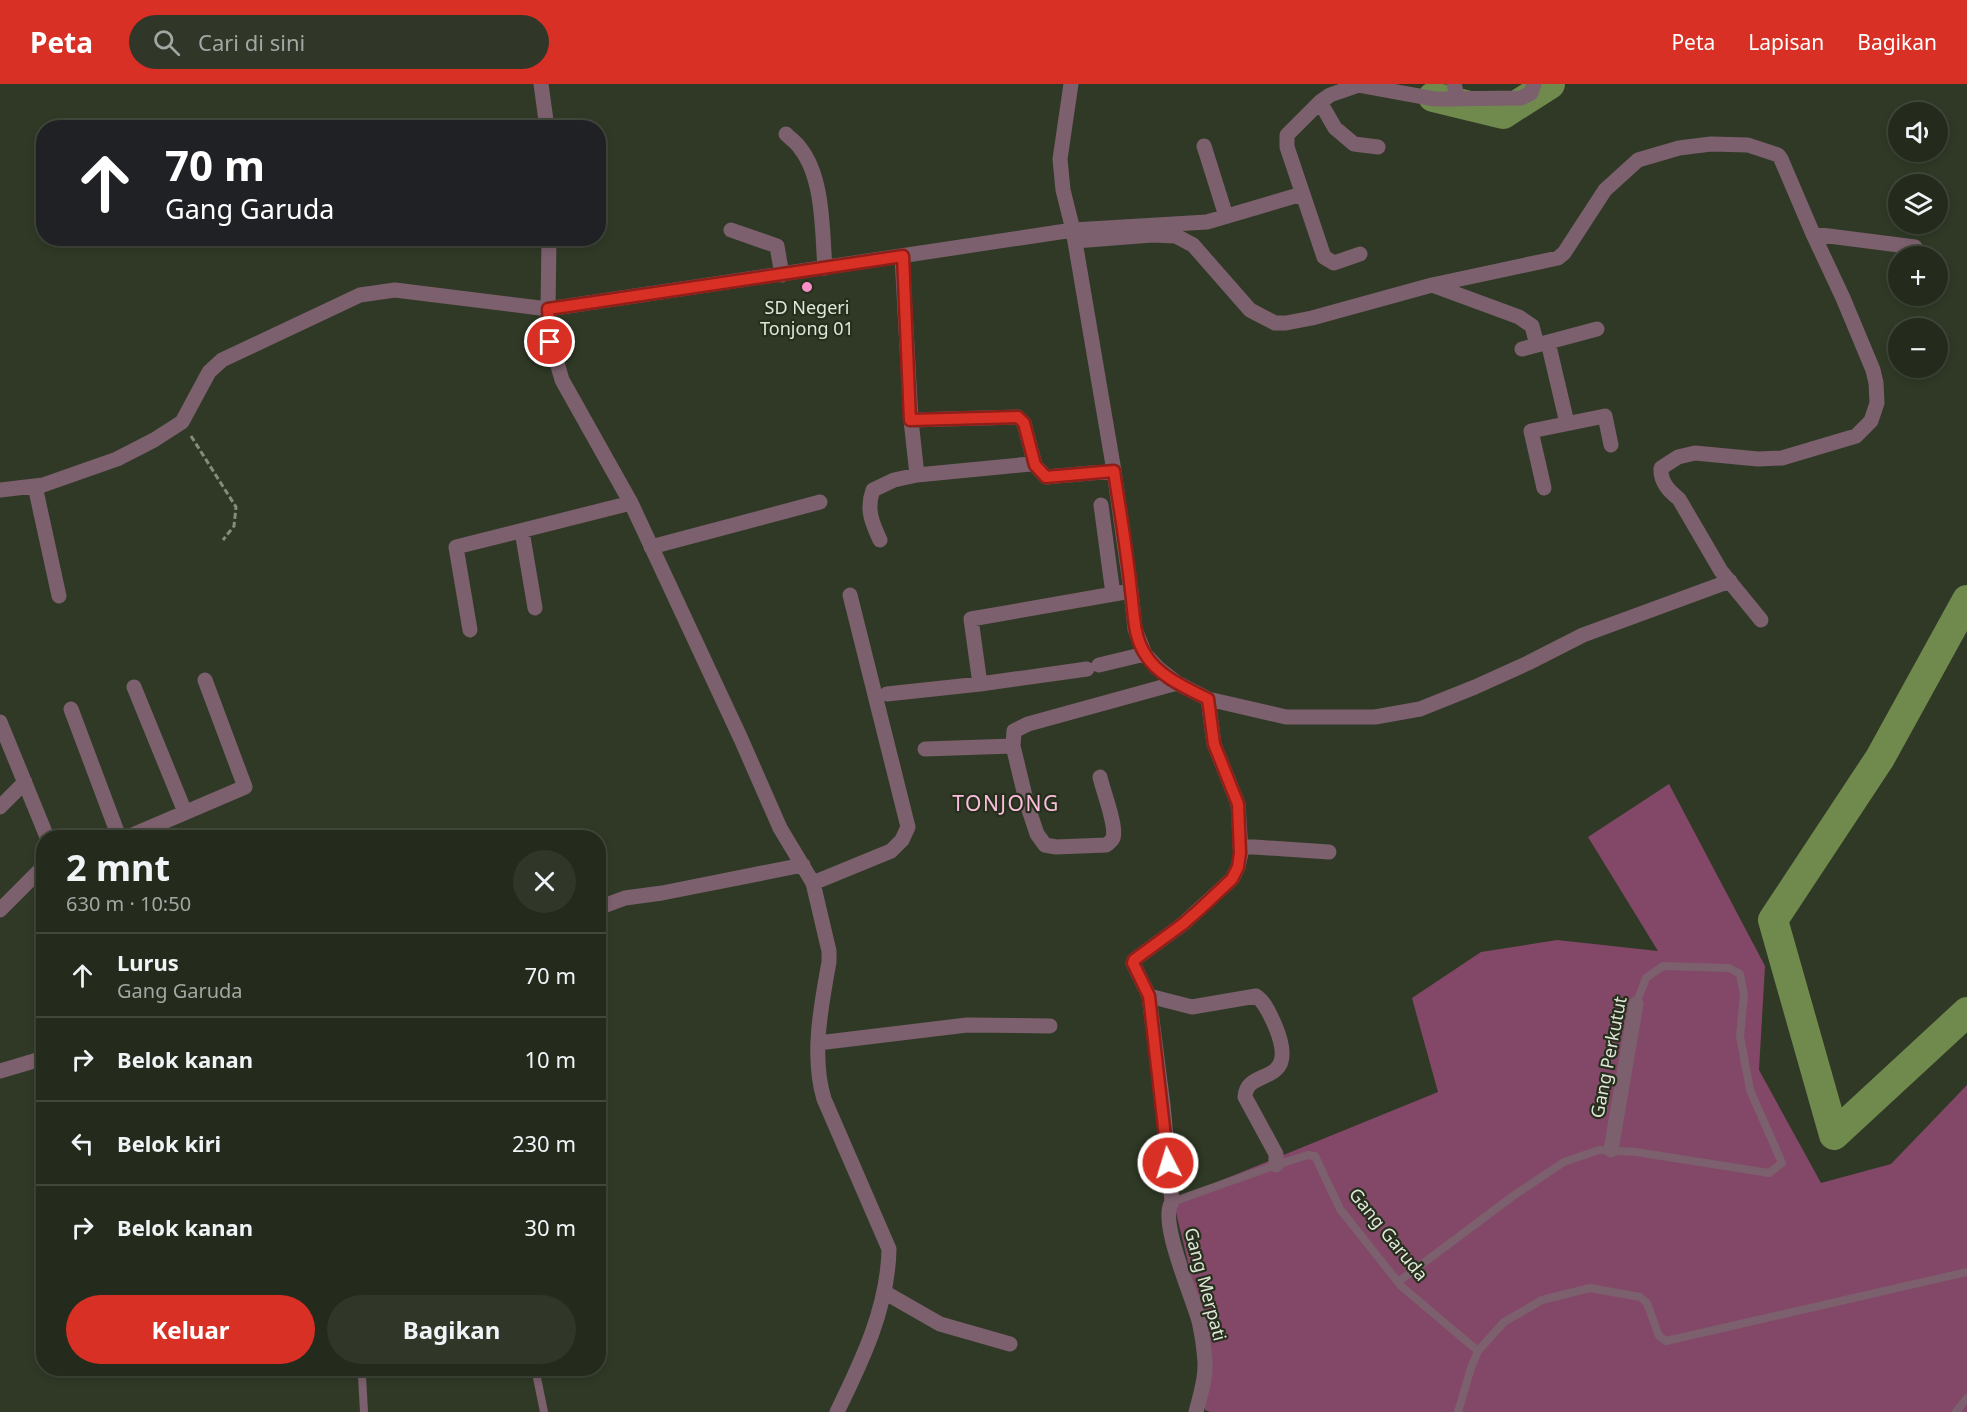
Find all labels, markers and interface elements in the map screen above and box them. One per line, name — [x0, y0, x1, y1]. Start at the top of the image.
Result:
search box — [129, 15, 549, 69]
text: Peta — [30, 23, 93, 61]
icon: search — [150, 26, 183, 59]
text: Cari di sini — [198, 27, 305, 57]
text: Peta — [1671, 28, 1715, 56]
text: Lapisan — [1748, 28, 1824, 56]
text: Bagikan — [1857, 28, 1937, 56]
map controls — [1888, 102, 1948, 378]
button: sound — [1888, 102, 1948, 162]
text: 70 m — [165, 136, 265, 193]
icon: ahead — [66, 144, 144, 222]
button: layers — [1888, 174, 1948, 234]
text: Gang Garuda — [165, 190, 335, 227]
button: + — [1888, 246, 1948, 306]
marker: SD Negeri Tonjong 01 — [800, 280, 814, 294]
place label: SD Negeri Tonjong 01 — [760, 295, 854, 340]
pin — [524, 316, 575, 367]
button: − — [1888, 318, 1948, 378]
icon: arrive — [533, 325, 566, 358]
district label: TONJONG — [952, 789, 1060, 817]
text: 2 mnt — [66, 843, 170, 892]
button: close — [513, 850, 576, 913]
text: 630 m · 10:50 — [66, 890, 191, 917]
text: Lurus — [117, 947, 179, 977]
icon: ahead — [66, 959, 99, 992]
text: 70 m — [525, 960, 576, 990]
text: Gang Garuda — [117, 977, 243, 1004]
street label: Gang Perkutut — [1584, 994, 1632, 1120]
icon: right — [66, 1043, 99, 1076]
text: Belok kanan — [117, 1044, 253, 1074]
text: 10 m — [525, 1044, 576, 1074]
icon: left — [66, 1127, 99, 1160]
text: Belok kiri — [117, 1128, 221, 1158]
text: 230 m — [512, 1128, 576, 1158]
position arrow — [1136, 1131, 1200, 1195]
street label: Gang Garuda — [1344, 1183, 1434, 1285]
icon: right — [66, 1211, 99, 1244]
text: Belok kanan — [117, 1212, 253, 1242]
text: 30 m — [525, 1212, 576, 1242]
street label: Gang Merpati — [1179, 1225, 1233, 1343]
button: Keluar — [66, 1295, 315, 1364]
button: Bagikan — [327, 1295, 576, 1364]

